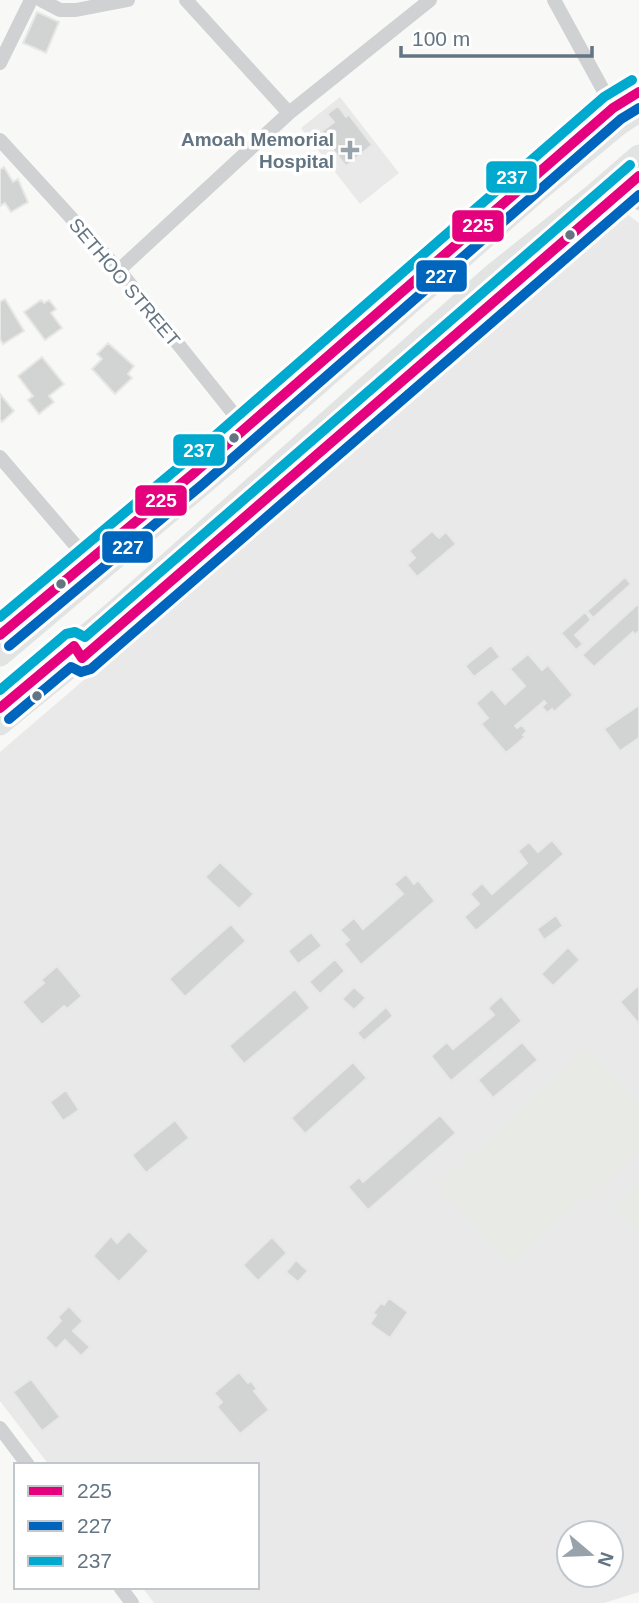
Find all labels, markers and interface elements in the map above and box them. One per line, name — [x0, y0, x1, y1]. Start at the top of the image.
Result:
scale bar — [401, 14, 592, 58]
text: 100 m — [412, 27, 470, 50]
place label: Amoah Memorial Hospital — [181, 129, 334, 172]
marker: Amoah Memorial Hospital — [340, 140, 360, 160]
line badge: 237 — [485, 160, 538, 194]
text: 237 — [496, 167, 528, 188]
line badge: 225 — [451, 209, 505, 243]
street label: SETHOO STREET — [65, 214, 184, 351]
text: 225 — [462, 215, 494, 236]
unlabelled marker — [563, 228, 577, 242]
line badge: 227 — [415, 259, 468, 293]
text: 227 — [425, 266, 457, 287]
unlabelled marker — [227, 431, 241, 445]
line badge: 237 — [172, 433, 226, 467]
text: 237 — [183, 440, 215, 461]
line badge: 225 — [134, 484, 188, 517]
text: 225 — [145, 490, 177, 511]
line badge: 227 — [101, 530, 154, 564]
text: 227 — [112, 537, 144, 558]
unlabelled marker — [54, 577, 68, 591]
unlabelled marker — [30, 689, 44, 703]
legend — [14, 1463, 259, 1589]
text: 225 — [77, 1479, 112, 1502]
text: 227 — [77, 1514, 112, 1537]
north arrow — [555, 1519, 625, 1589]
text: 237 — [77, 1549, 112, 1572]
text: N — [593, 1549, 618, 1569]

